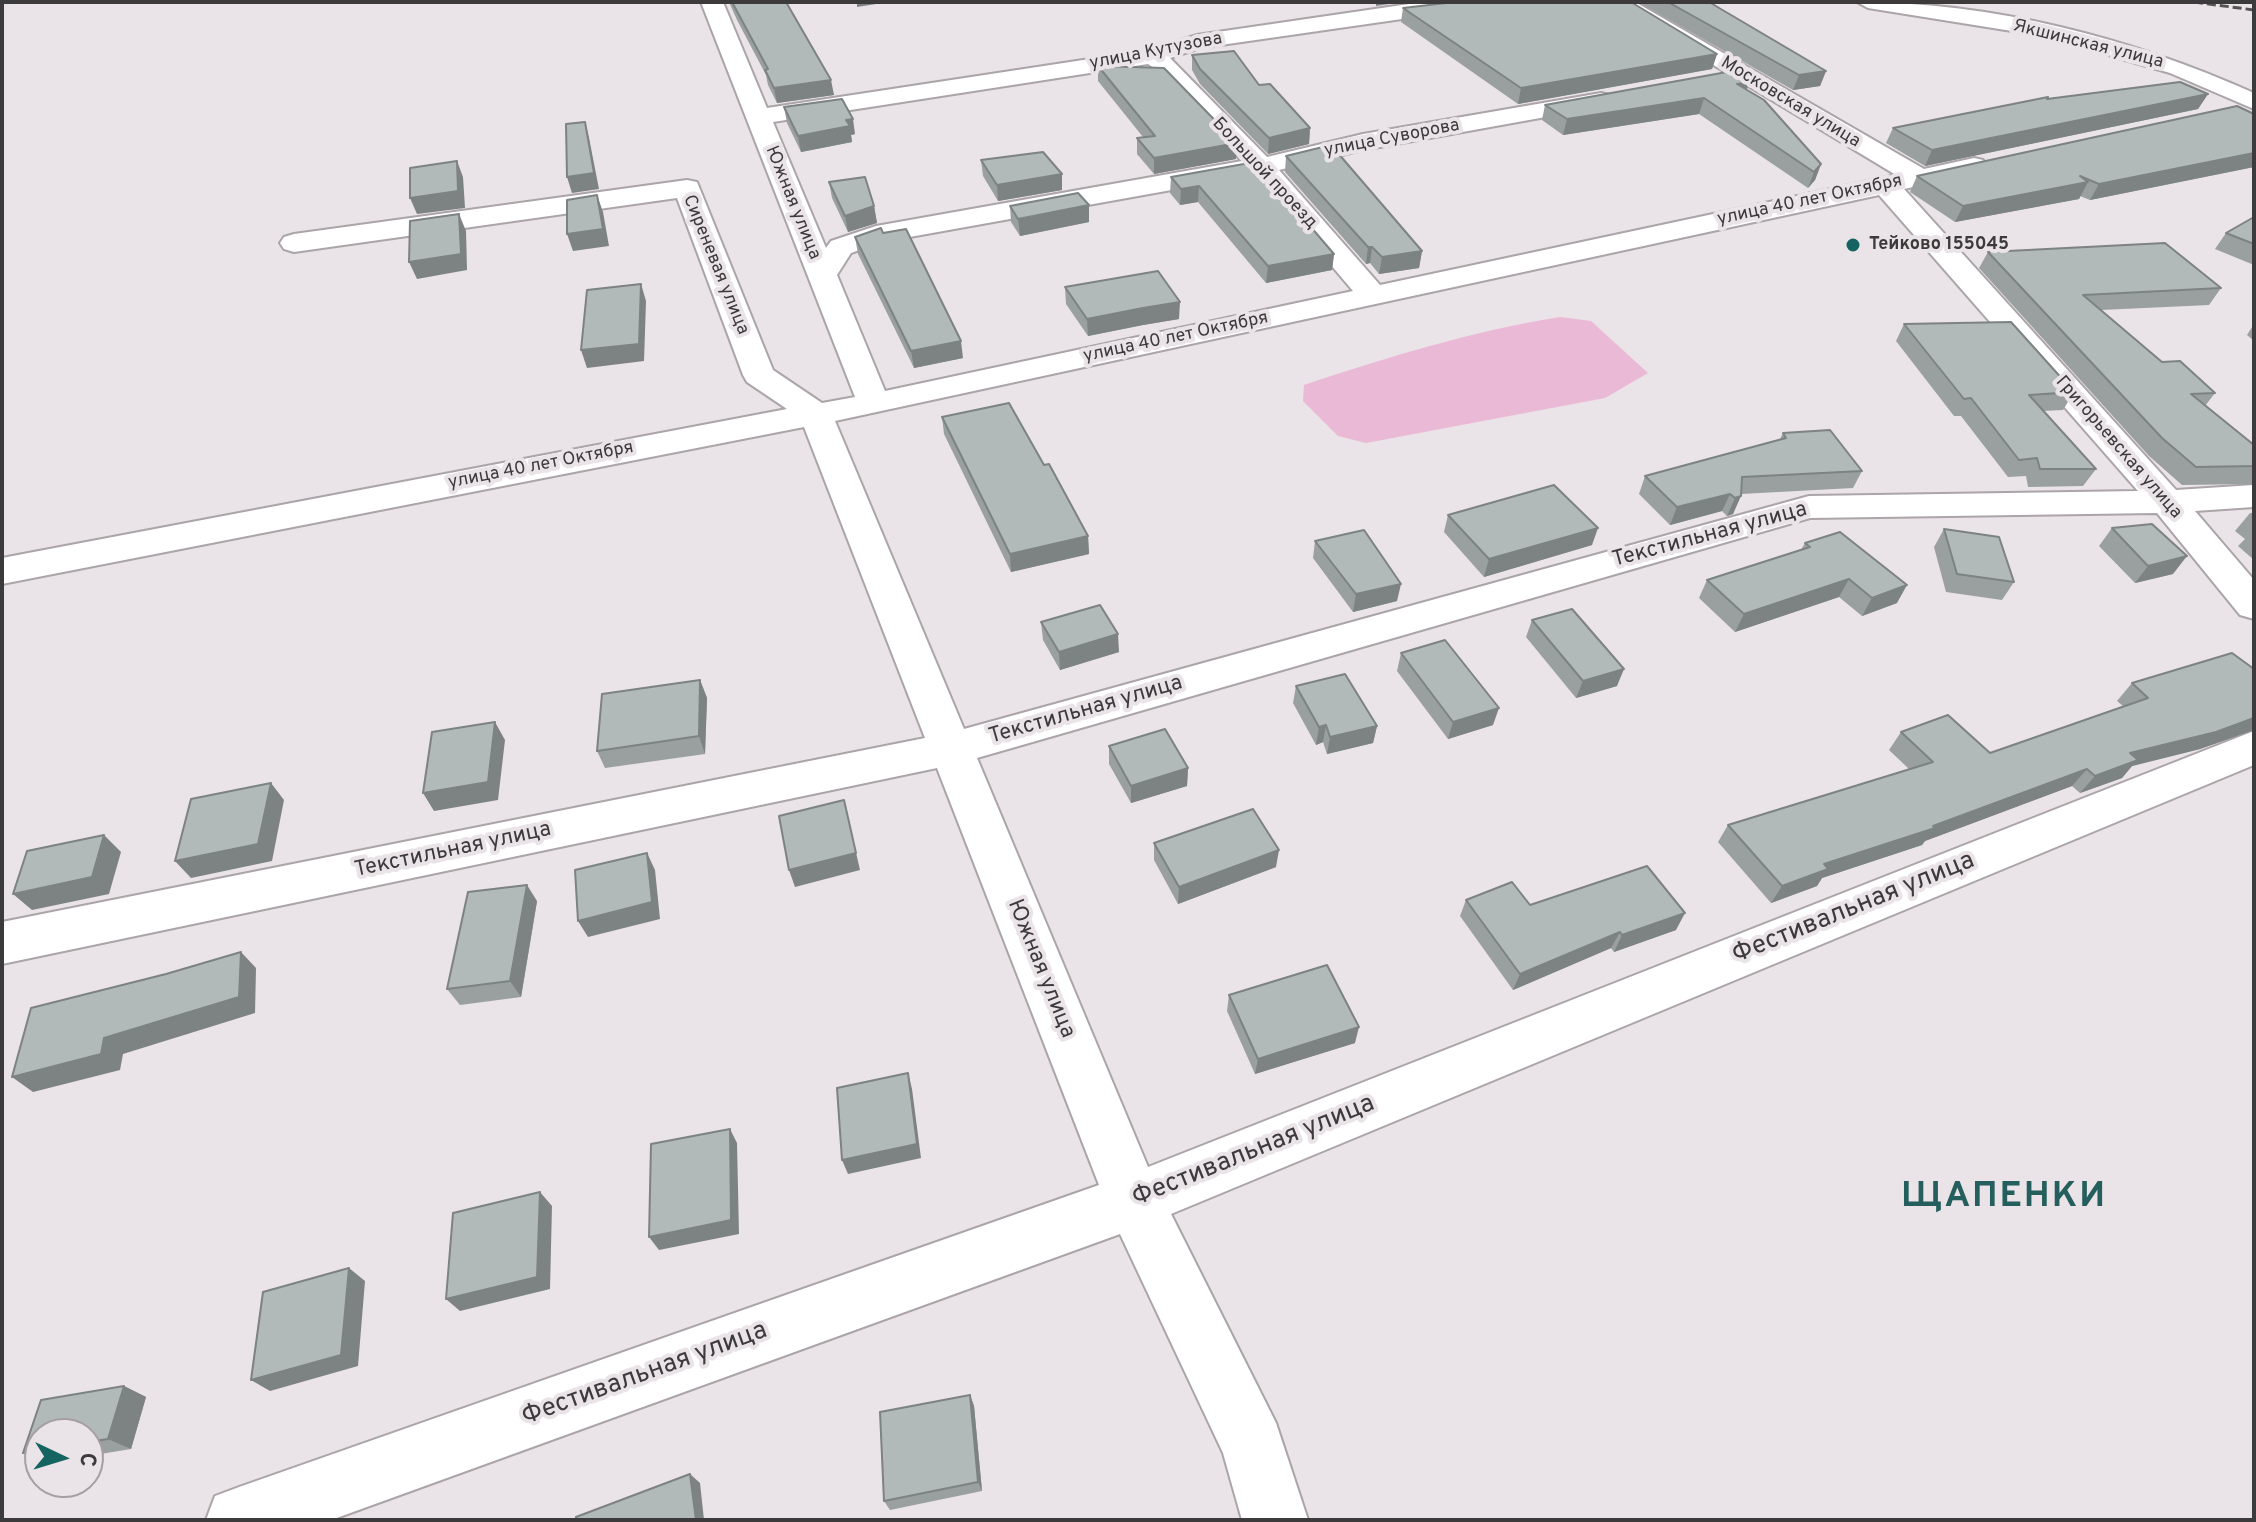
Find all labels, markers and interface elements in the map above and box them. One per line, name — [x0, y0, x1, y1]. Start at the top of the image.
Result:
street label: Якшинская улица — [2011, 16, 2165, 74]
street label: улица Кутузова — [1088, 29, 1224, 75]
street label: Московская улица — [1716, 53, 1864, 153]
street label: Большой проезд — [1207, 114, 1321, 234]
street label: улица Суворова — [1322, 115, 1462, 163]
street label: Южная улица — [759, 143, 825, 263]
street label: улица 40 лет Октября — [1716, 171, 1904, 231]
street label: Сиреневая улица — [677, 192, 753, 338]
place label: Тейково 155045 — [1869, 234, 2009, 256]
marker: Тейково 155045 — [1844, 236, 1862, 254]
street label: улица 40 лет Октября — [1082, 308, 1270, 368]
street label: Григорьевская улица — [2050, 372, 2186, 524]
street label: улица 40 лет Октября — [446, 437, 636, 495]
street label: Текстильная улица — [1610, 497, 1810, 575]
street label: Текстильная улица — [986, 671, 1186, 751]
street label: Текстильная улица — [352, 817, 554, 885]
street label: Фестивальная улица — [1728, 846, 1980, 972]
street label: Южная улица — [1000, 896, 1080, 1042]
street label: Фестивальная улица — [1128, 1089, 1380, 1215]
district label: ЩАПЕНКИ — [1901, 1177, 2107, 1221]
street label: Фестивальная улица — [518, 1316, 772, 1434]
north arrow — [24, 1418, 104, 1498]
text: С — [72, 1452, 100, 1468]

